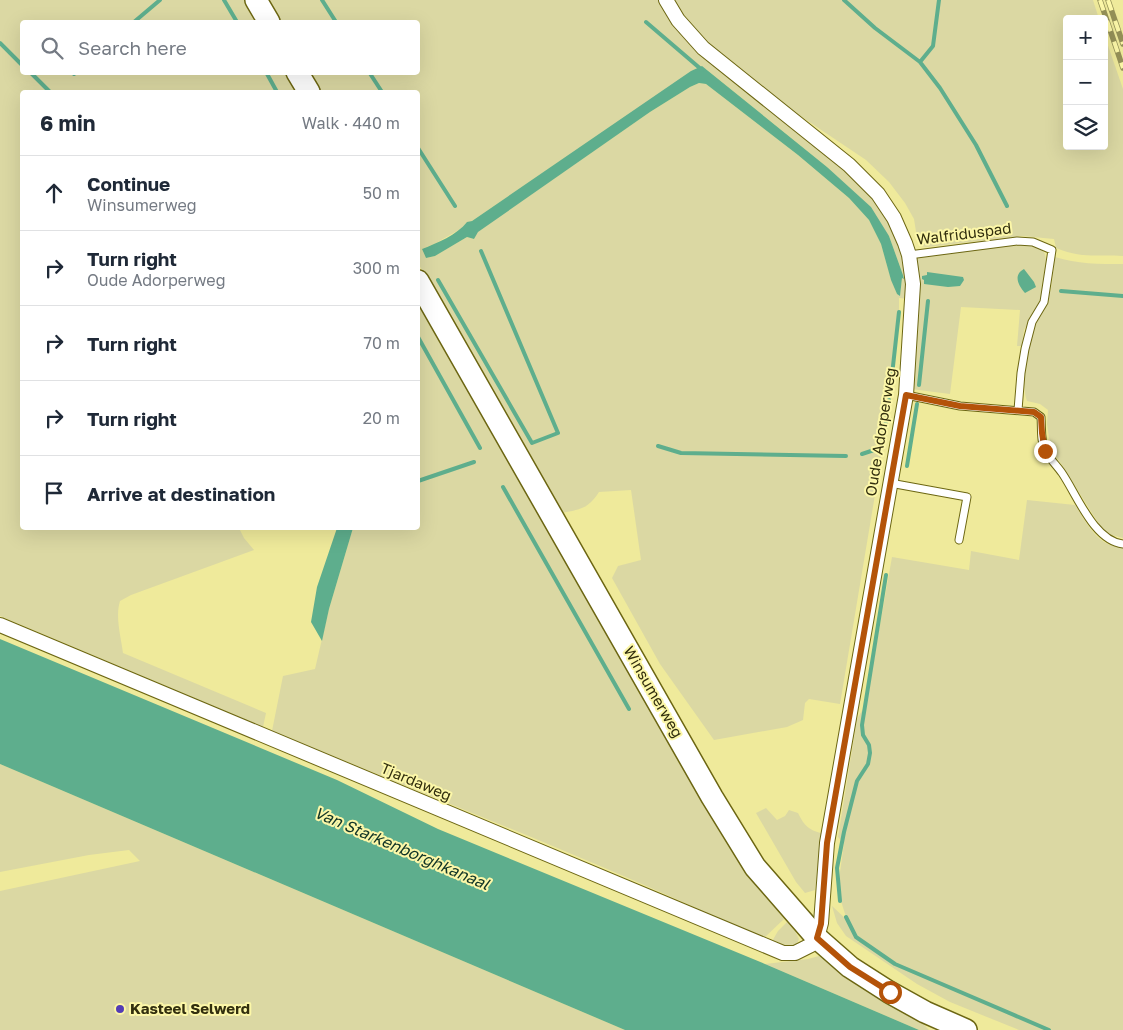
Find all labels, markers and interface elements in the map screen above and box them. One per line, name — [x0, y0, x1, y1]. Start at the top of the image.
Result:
map controls — [1063, 15, 1108, 150]
button: + — [1063, 15, 1108, 60]
search box — [20, 20, 420, 75]
icon: search — [38, 34, 66, 62]
text: Search here — [78, 36, 187, 59]
button: − — [1063, 60, 1108, 105]
button: layers — [1063, 105, 1108, 150]
text: 6 min — [40, 110, 95, 136]
text: Walk · 440 m — [302, 113, 400, 133]
text: Continue — [87, 172, 170, 195]
icon: ahead — [40, 179, 68, 207]
text: 50 m — [363, 183, 400, 203]
text: Winsumerweg — [87, 195, 197, 215]
street label: Walfriduspad — [915, 218, 1012, 248]
text: Turn right — [87, 247, 177, 270]
icon: right — [40, 254, 68, 282]
text: 300 m — [353, 258, 400, 278]
text: Oude Adorperweg — [87, 270, 225, 290]
icon: right — [40, 329, 68, 357]
text: Turn right — [87, 332, 177, 355]
text: 70 m — [363, 333, 400, 353]
street label: Oude Adorperweg — [861, 366, 899, 497]
icon: right — [40, 404, 68, 432]
text: Turn right — [87, 407, 177, 430]
text: 20 m — [363, 408, 400, 428]
route end — [1034, 440, 1057, 463]
icon: arrive — [40, 479, 68, 507]
text: Arrive at destination — [87, 482, 275, 505]
street label: Winsumerweg — [620, 643, 687, 740]
street label: Tjardaweg — [378, 758, 454, 804]
water label: Van Starkenborghkanaal — [311, 802, 493, 894]
route start — [879, 981, 902, 1004]
place label: Kasteel Selwerd — [130, 999, 250, 1017]
marker: Kasteel Selwerd — [114, 1003, 126, 1015]

